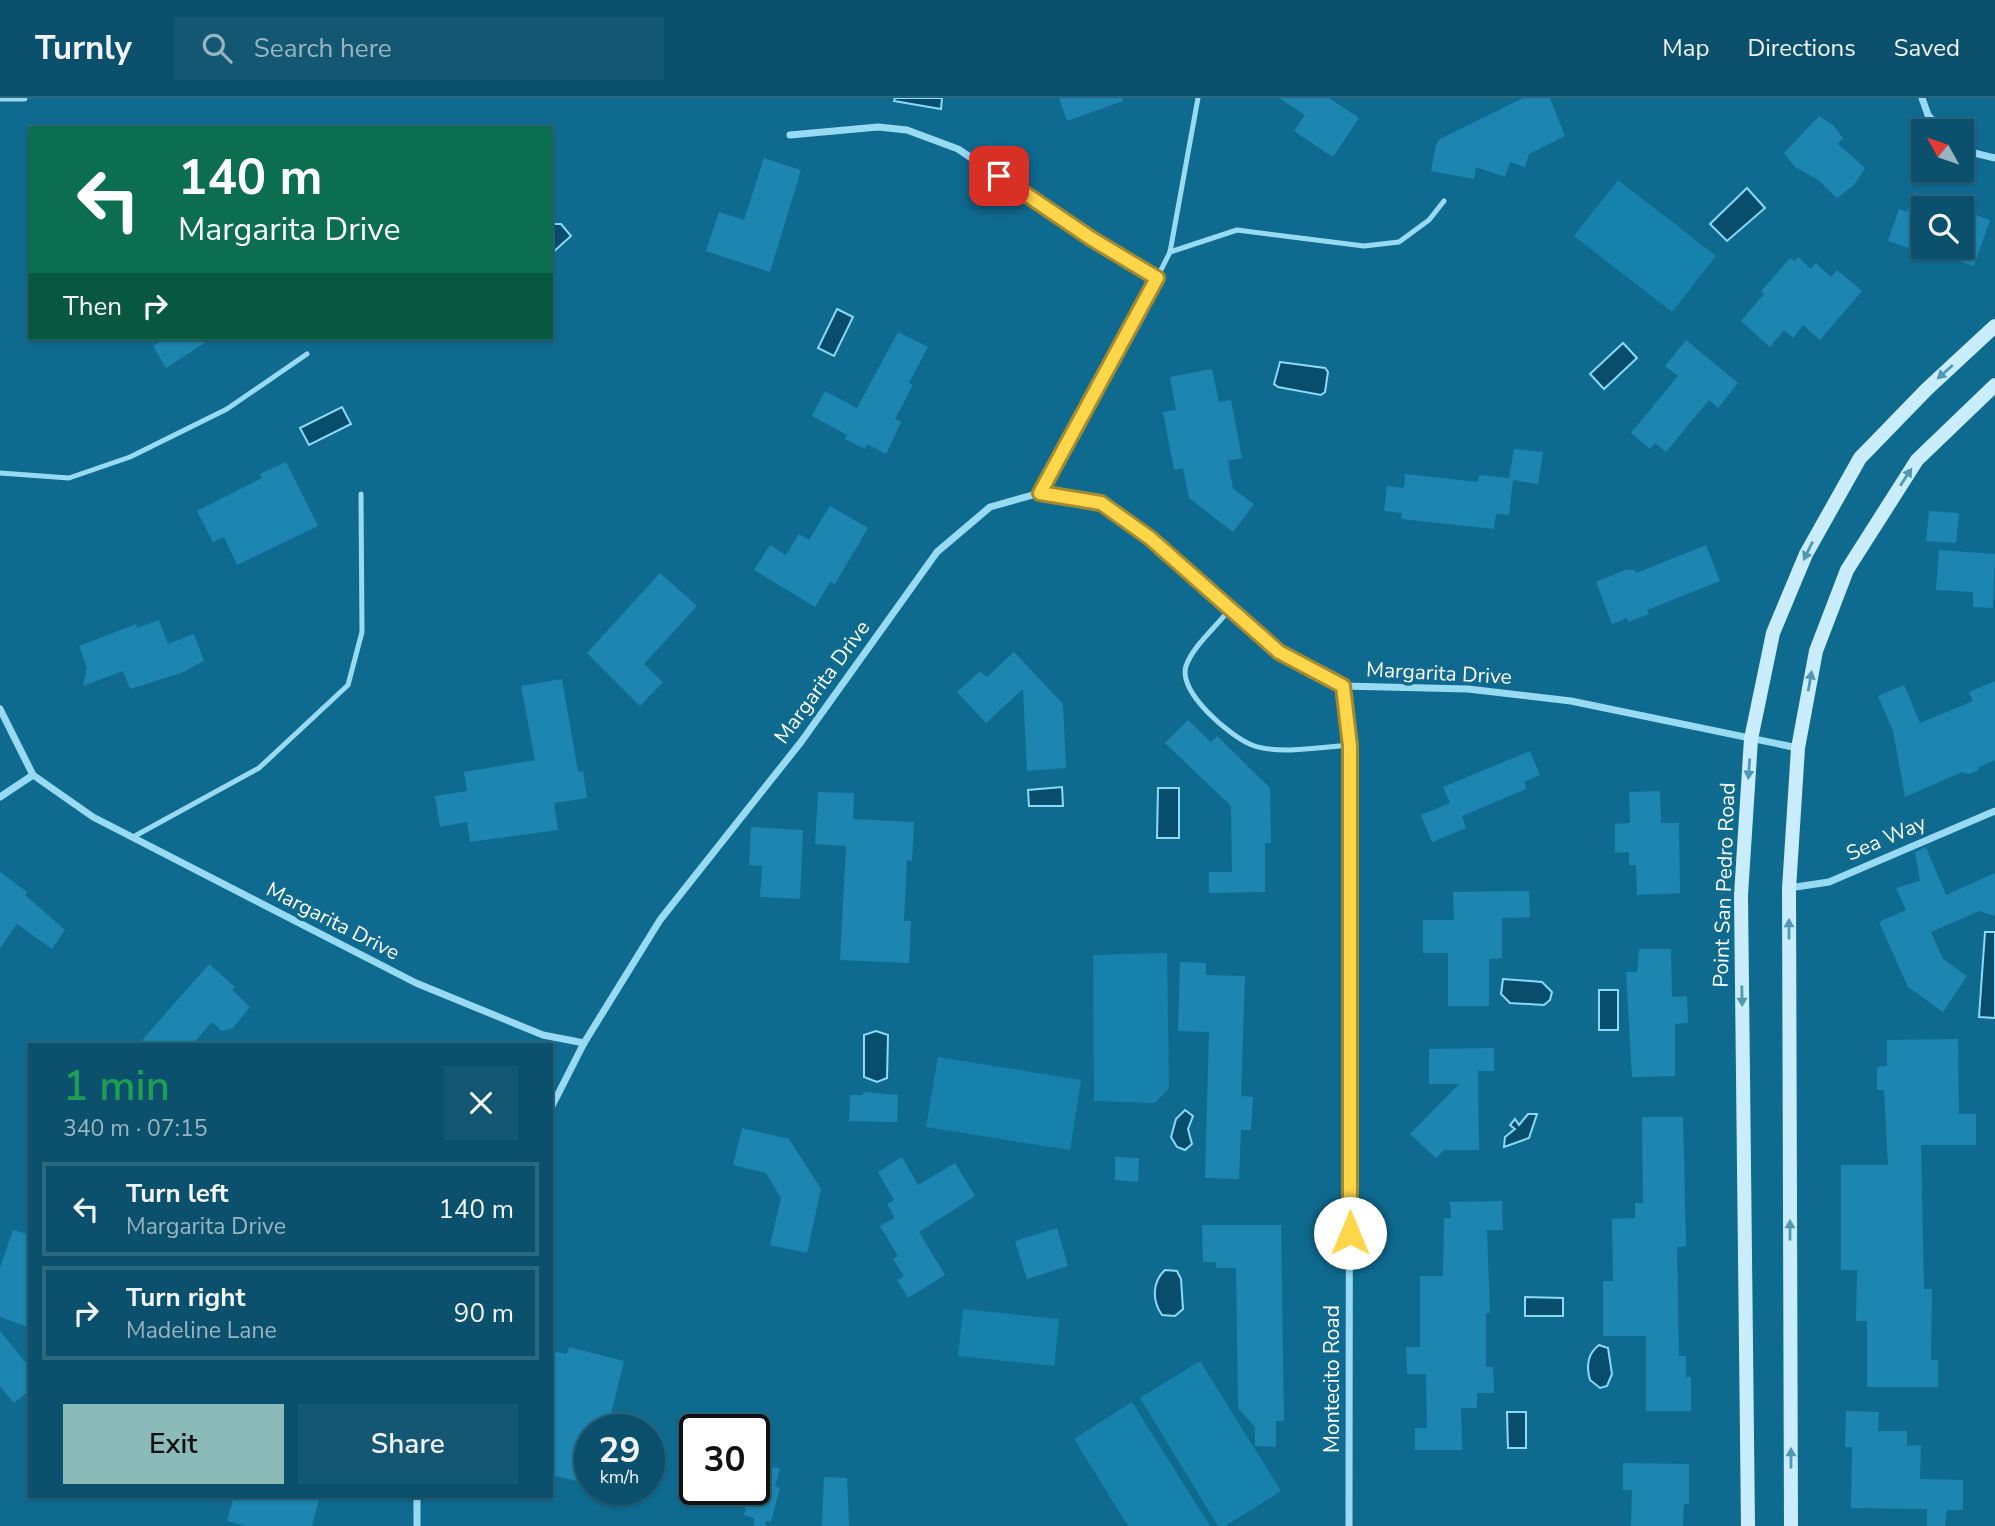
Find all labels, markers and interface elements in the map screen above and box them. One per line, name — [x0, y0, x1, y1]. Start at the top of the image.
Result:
search box — [174, 17, 664, 80]
text: Turnly — [35, 26, 132, 71]
icon: search — [198, 29, 236, 67]
text: Search here — [254, 31, 392, 66]
text: Map — [1662, 32, 1709, 64]
text: Directions — [1747, 32, 1856, 64]
text: Saved — [1894, 32, 1960, 64]
north arrow — [1911, 119, 1974, 182]
map controls — [1911, 119, 1974, 259]
text: 140 m — [178, 144, 322, 211]
pin — [969, 146, 1029, 206]
icon: left — [63, 154, 154, 245]
icon: arrive — [980, 157, 1018, 195]
button: search — [1911, 196, 1974, 259]
text: Margarita Drive — [178, 208, 400, 251]
icon: right — [136, 287, 174, 325]
text: Then — [63, 289, 122, 324]
one-way arrow — [1936, 364, 1954, 380]
one-way arrow — [1899, 468, 1913, 486]
one-way arrow — [1802, 541, 1814, 561]
street label: Margarita Drive — [768, 615, 876, 749]
street label: Margarita Drive — [1365, 655, 1513, 691]
one-way arrow — [1805, 670, 1816, 692]
one-way arrow — [1743, 758, 1754, 780]
street label: Point San Pedro Road — [1706, 782, 1742, 988]
street label: Sea Way — [1842, 809, 1930, 867]
street label: Margarita Drive — [262, 875, 404, 967]
one-way arrow — [1783, 918, 1795, 940]
one-way arrow — [1736, 986, 1748, 1008]
text: 1 min — [63, 1058, 170, 1115]
button: close — [444, 1066, 518, 1140]
text: 340 m · 07:15 — [63, 1113, 208, 1144]
text: Turn left — [126, 1176, 229, 1211]
icon: left — [67, 1190, 105, 1228]
text: 140 m — [438, 1192, 514, 1227]
position arrow — [1313, 1196, 1387, 1270]
text: Margarita Drive — [126, 1211, 286, 1242]
one-way arrow — [1784, 1219, 1796, 1241]
text: Turn right — [126, 1280, 245, 1315]
icon: right — [67, 1294, 105, 1332]
text: 90 m — [454, 1296, 514, 1331]
street label: Montecito Road — [1318, 1305, 1346, 1453]
text: Madeline Lane — [126, 1315, 277, 1346]
button: Exit — [63, 1404, 284, 1484]
button: Share — [298, 1404, 518, 1484]
speed limit sign: 30 — [679, 1414, 770, 1505]
text: 29 — [598, 1427, 641, 1474]
one-way arrow — [1785, 1447, 1796, 1469]
text: km/h — [600, 1465, 639, 1489]

